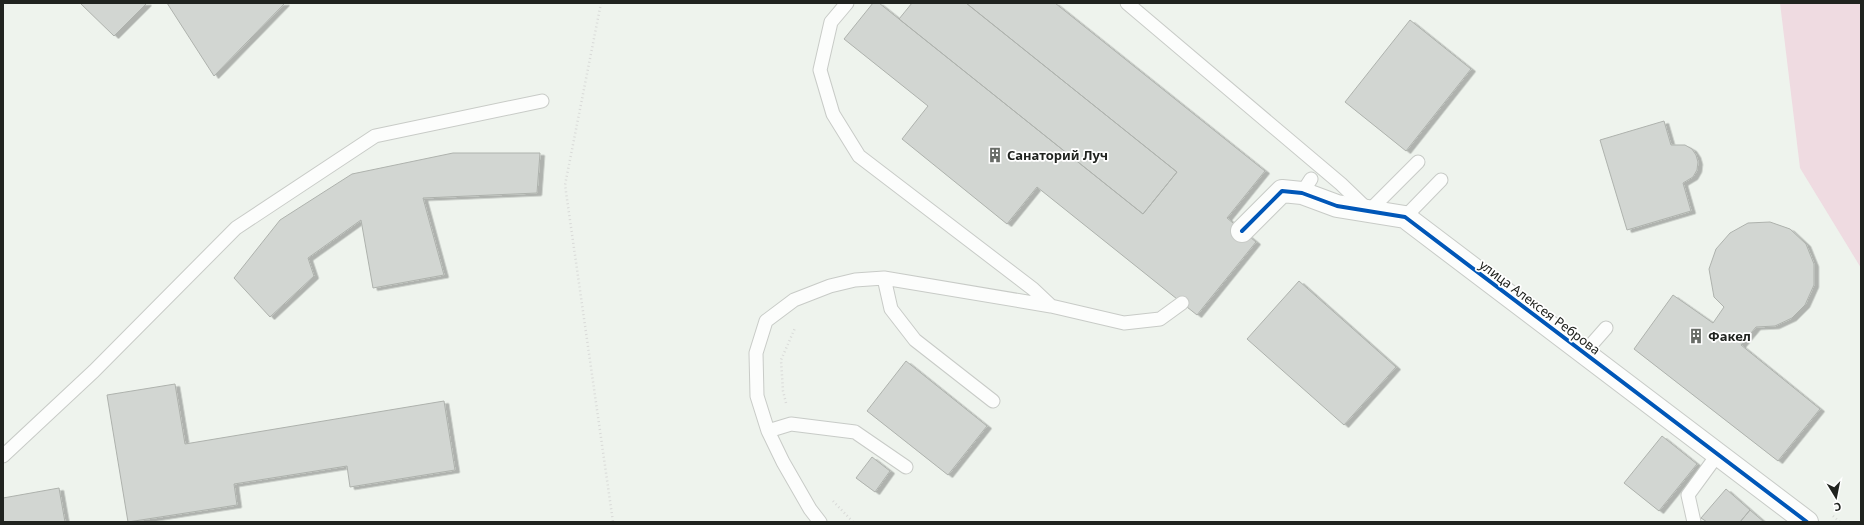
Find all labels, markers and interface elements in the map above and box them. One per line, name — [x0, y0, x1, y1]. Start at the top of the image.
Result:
building icon: Cанаторий Луч — [986, 146, 1004, 164]
place label: Cанаторий Луч — [1007, 146, 1108, 164]
street label: улица Алексея Реброва — [1476, 256, 1604, 358]
building icon: Факел — [1687, 327, 1705, 345]
place label: Факел — [1708, 327, 1751, 345]
north arrow — [1816, 477, 1856, 517]
text: С — [1833, 499, 1843, 515]

